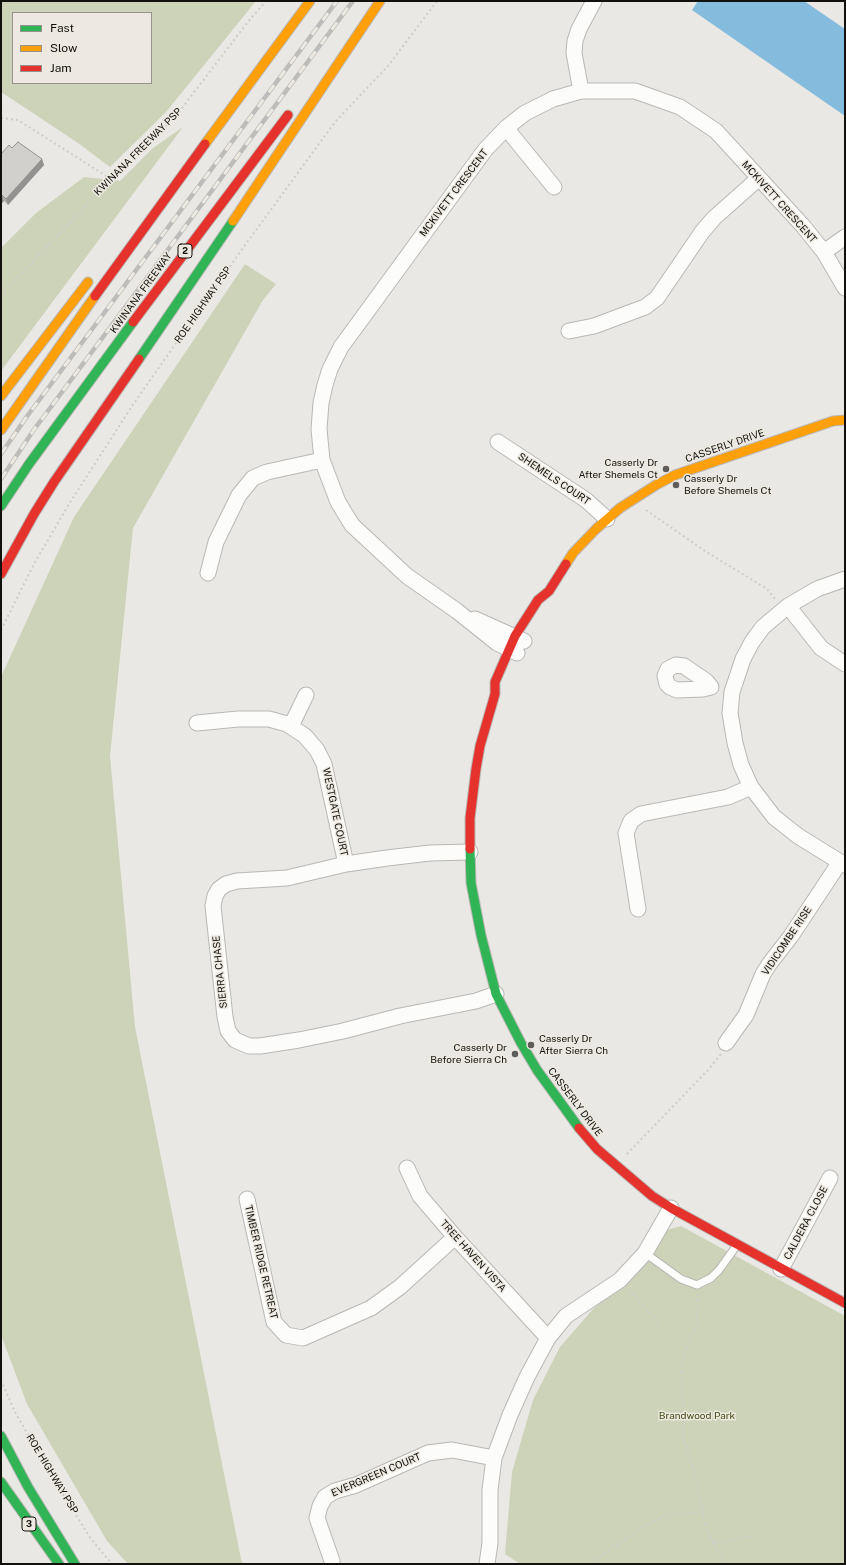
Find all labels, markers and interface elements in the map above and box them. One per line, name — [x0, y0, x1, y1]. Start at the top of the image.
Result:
legend — [12, 12, 152, 84]
text: Fast — [50, 21, 74, 35]
text: Slow — [50, 41, 77, 55]
text: Jam — [50, 61, 72, 75]
street label: KWINANA FREEWAY PSP — [92, 106, 184, 198]
street label: MCKIVETT CRESCENT — [417, 147, 491, 239]
street label: MCKIVETT CRESCENT — [739, 159, 819, 245]
road number: 2 — [178, 244, 192, 258]
street label: KWINANA FREEWAY — [108, 250, 174, 336]
street label: ROE HIGHWAY PSP — [172, 264, 234, 346]
street label: CASSERLY DRIVE — [684, 427, 766, 465]
street label: SHEMELS COURT — [516, 450, 592, 508]
place label: Casserly Dr After Shemels Ct — [578, 457, 658, 480]
marker: Casserly Dr After Shemels Ct — [661, 464, 671, 474]
place label: Casserly Dr Before Shemels Ct — [684, 473, 771, 496]
marker: Casserly Dr Before Shemels Ct — [671, 480, 681, 490]
street label: WESTGATE COURT — [320, 767, 350, 857]
street label: VIDICOMBE RISE — [760, 904, 814, 978]
street label: SIERRA CHASE — [210, 935, 230, 1009]
place label: Casserly Dr After Sierra Ch — [539, 1033, 608, 1056]
marker: Casserly Dr After Sierra Ch — [526, 1040, 536, 1050]
place label: Casserly Dr Before Sierra Ch — [430, 1042, 507, 1066]
marker: Casserly Dr Before Sierra Ch — [510, 1049, 520, 1059]
street label: CASSERLY DRIVE — [545, 1065, 605, 1139]
street label: CALDERA CLOSE — [782, 1184, 830, 1262]
street label: TIMBER RIDGE RETREAT — [242, 1204, 280, 1320]
street label: TREE HAVEN VISTA — [438, 1218, 508, 1294]
park label: Brandwood Park — [659, 1410, 735, 1422]
street label: ROE HIGHWAY PSP — [23, 1432, 81, 1516]
street label: EVERGREEN COURT — [329, 1451, 423, 1499]
road number: 3 — [22, 1517, 36, 1531]

